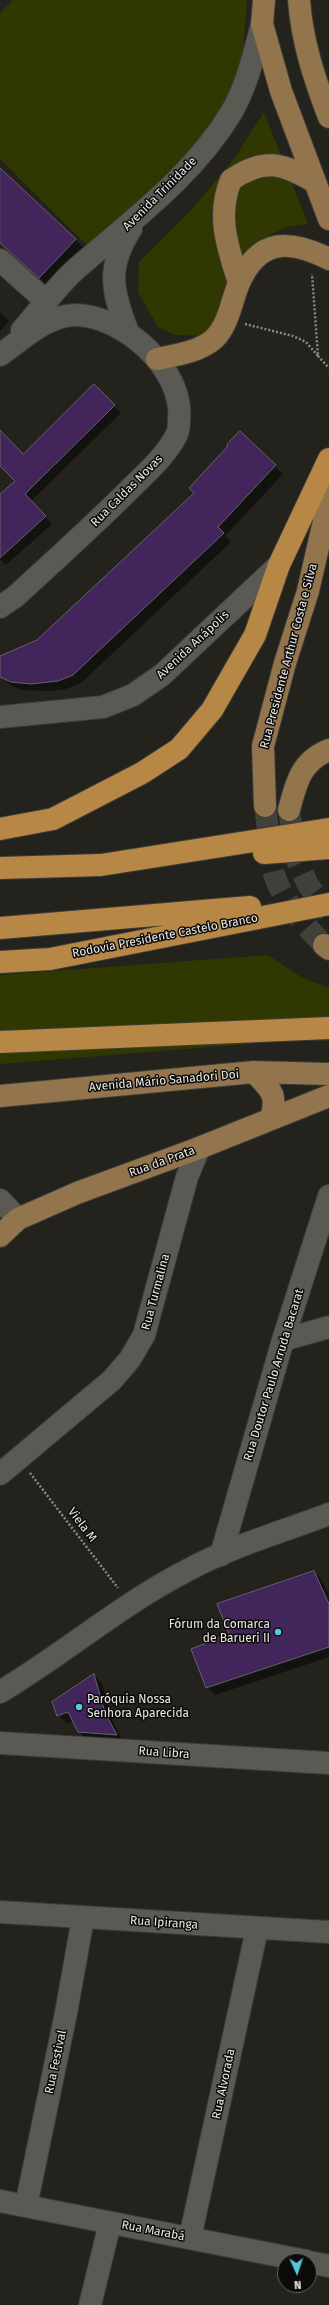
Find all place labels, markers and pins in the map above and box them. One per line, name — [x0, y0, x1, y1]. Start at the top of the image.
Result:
place label: Fórum da Comarca de Barueri II — [169, 1618, 270, 1646]
marker: Fórum da Comarca de Barueri II — [273, 1627, 283, 1637]
place label: Paróquia Nossa Senhora Aparecida — [87, 1693, 189, 1721]
marker: Paróquia Nossa Senhora Aparecida — [74, 1702, 84, 1712]

